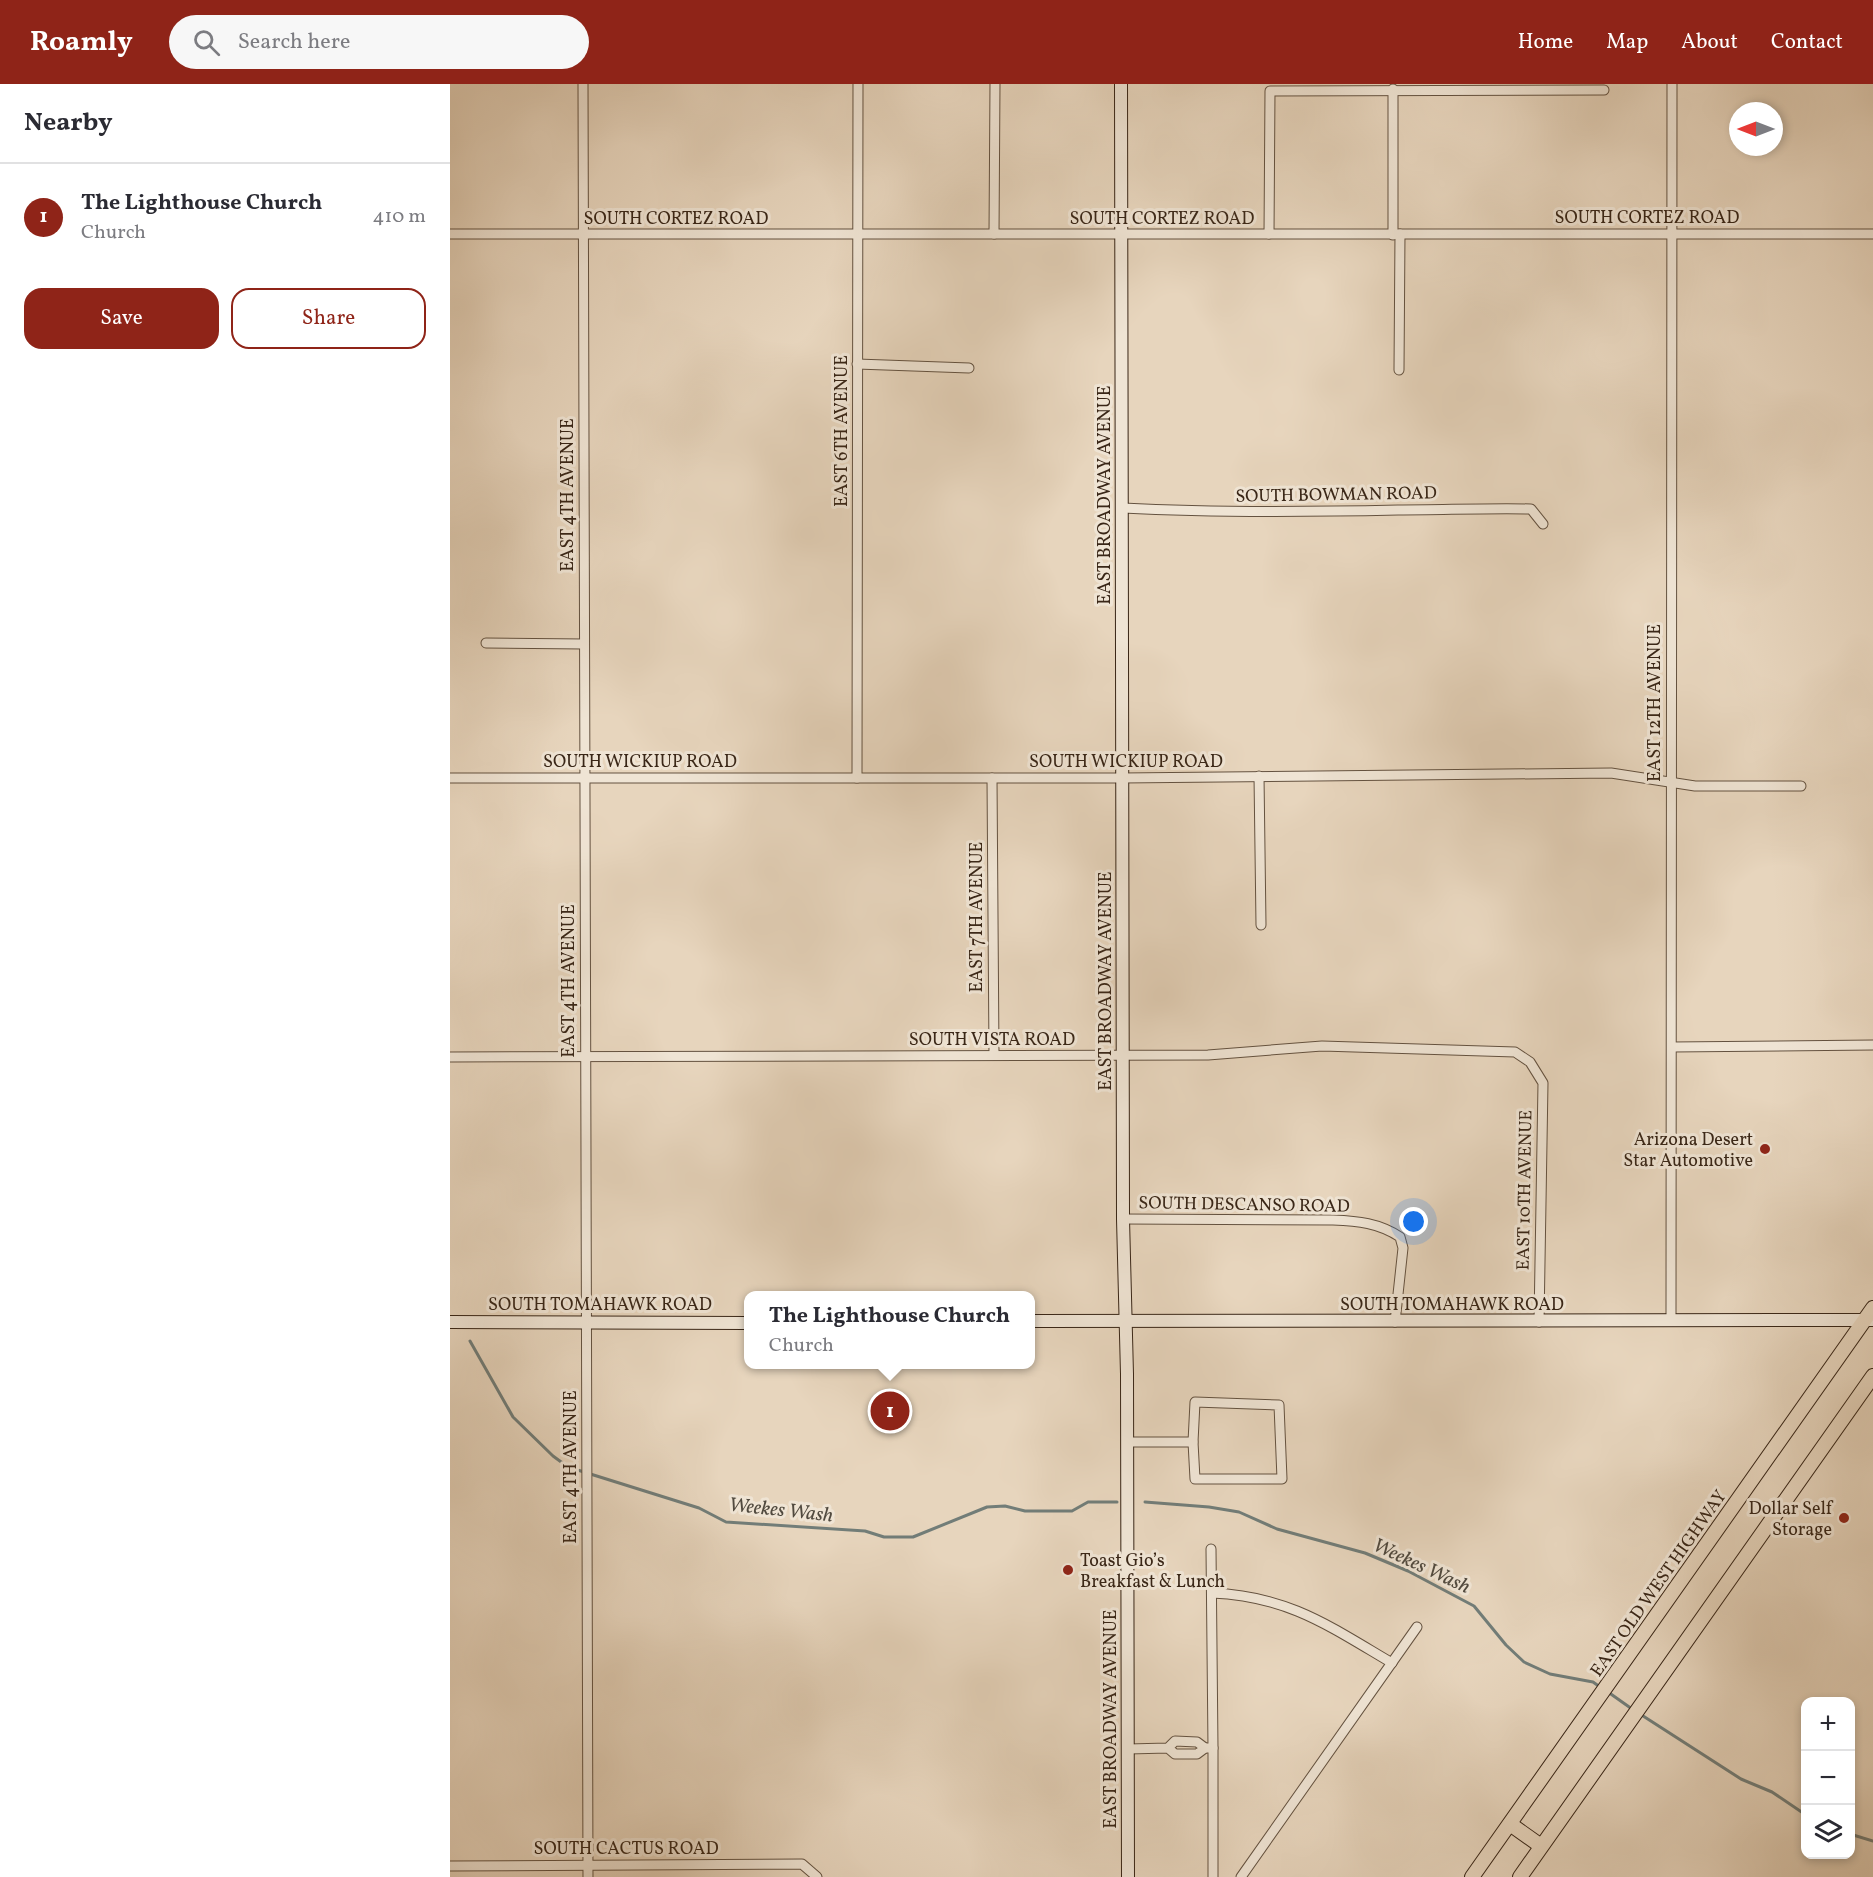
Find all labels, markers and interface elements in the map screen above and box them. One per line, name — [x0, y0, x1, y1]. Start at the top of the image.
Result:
search box — [169, 15, 589, 69]
text: Roamly — [30, 23, 133, 62]
icon: search — [190, 26, 223, 59]
text: Search here — [238, 27, 350, 58]
text: Home — [1518, 28, 1573, 57]
text: Map — [1606, 28, 1648, 57]
text: About — [1681, 28, 1738, 57]
text: Contact — [1771, 28, 1843, 57]
north arrow — [1729, 102, 1783, 156]
text: Nearby — [24, 105, 113, 141]
text: The Lighthouse Church — [81, 188, 322, 219]
text: 1 — [39, 203, 48, 231]
text: 410 m — [373, 203, 426, 231]
street label: SOUTH CORTEZ ROAD — [1555, 206, 1739, 231]
street label: SOUTH CORTEZ ROAD — [584, 207, 768, 232]
street label: SOUTH CORTEZ ROAD — [1070, 207, 1254, 232]
text: Church — [81, 219, 146, 247]
button: Save — [24, 288, 219, 349]
button: Share — [231, 288, 426, 349]
street label: EAST 6TH AVENUE — [830, 355, 855, 507]
street label: EAST BROADWAY AVENUE — [1093, 385, 1118, 605]
street label: EAST 4TH AVENUE — [556, 418, 581, 572]
street label: SOUTH BOWMAN ROAD — [1235, 481, 1437, 510]
street label: EAST 12TH AVENUE — [1643, 624, 1668, 782]
street label: SOUTH WICKIUP ROAD — [543, 750, 737, 775]
street label: SOUTH WICKIUP ROAD — [1029, 750, 1223, 775]
street label: EAST 7TH AVENUE — [965, 841, 990, 992]
street label: EAST BROADWAY AVENUE — [1094, 871, 1119, 1091]
street label: EAST 4TH AVENUE — [557, 904, 582, 1058]
street label: SOUTH VISTA ROAD — [909, 1028, 1075, 1053]
street label: EAST 10TH AVENUE — [1512, 1109, 1539, 1271]
place label: Arizona Desert Star Automotive — [1623, 1128, 1753, 1174]
marker: Arizona Desert Star Automotive — [1758, 1142, 1772, 1156]
street label: SOUTH DESCANSO ROAD — [1138, 1191, 1350, 1220]
your location — [1399, 1207, 1428, 1236]
popup — [744, 1291, 1035, 1369]
street label: SOUTH TOMAHAWK ROAD — [488, 1293, 712, 1318]
street label: SOUTH TOMAHAWK ROAD — [1340, 1293, 1564, 1318]
text: The Lighthouse Church — [769, 1301, 1010, 1332]
text: Church — [769, 1332, 834, 1360]
pin: 1 — [870, 1388, 910, 1434]
street label: EAST 4TH AVENUE — [559, 1390, 584, 1544]
street label: EAST OLD WEST HIGHWAY — [1585, 1485, 1733, 1682]
water label: Weekes Wash — [727, 1492, 834, 1530]
place label: Dollar Self Storage — [1749, 1497, 1834, 1543]
marker: Dollar Self Storage — [1837, 1511, 1851, 1525]
water label: Weekes Wash — [1368, 1532, 1475, 1602]
place label: Toast Gio’s Breakfast & Lunch — [1080, 1549, 1225, 1595]
marker: Toast Gio’s Breakfast & Lunch — [1061, 1563, 1075, 1577]
street label: EAST BROADWAY AVENUE — [1099, 1609, 1124, 1829]
map controls — [1801, 1697, 1855, 1859]
button: + — [1801, 1697, 1855, 1751]
button: − — [1801, 1751, 1855, 1805]
button: layers — [1801, 1805, 1855, 1859]
street label: SOUTH CACTUS ROAD — [533, 1837, 719, 1862]

